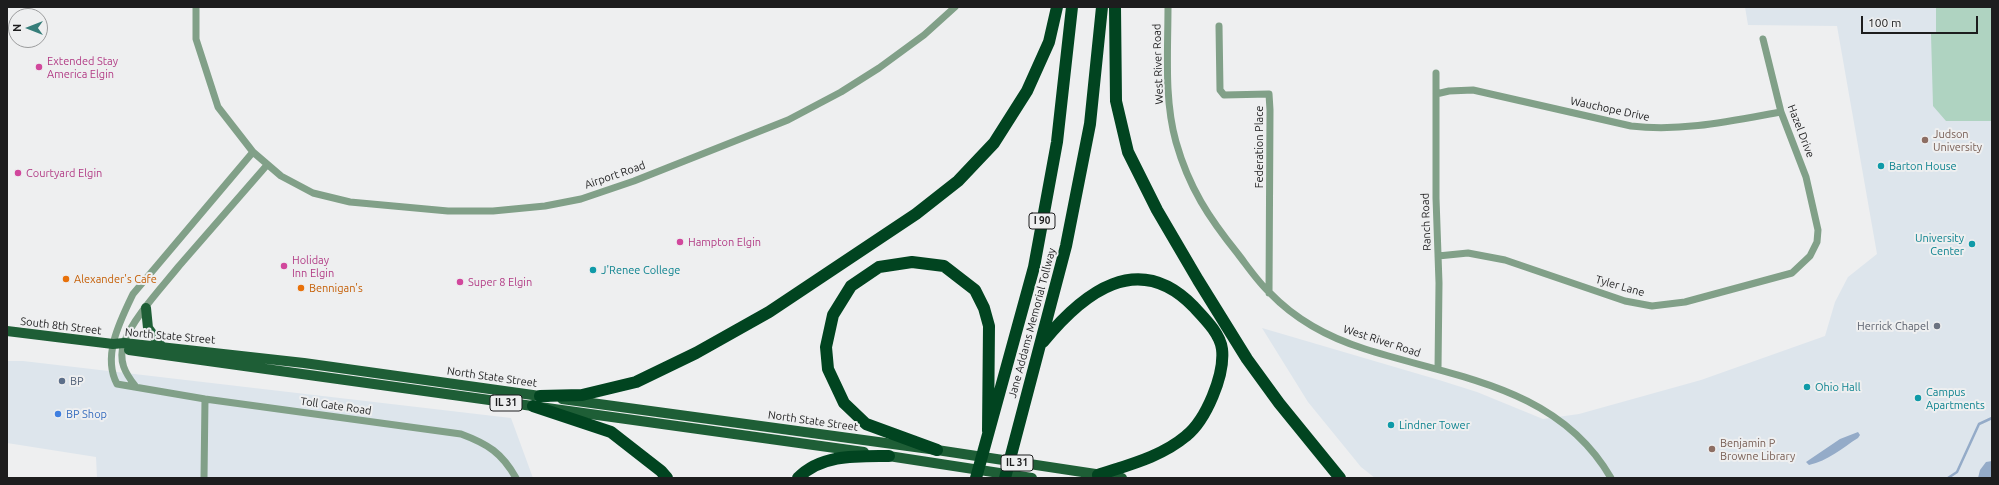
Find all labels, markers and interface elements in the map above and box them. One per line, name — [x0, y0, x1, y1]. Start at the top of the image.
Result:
north arrow — [8, 8, 48, 48]
scale bar — [1863, 8, 1980, 34]
text: 100 m — [1868, 16, 1901, 29]
street label: West River Road — [1150, 23, 1166, 105]
text: N — [11, 24, 23, 32]
place label: Extended Stay America Elgin — [47, 54, 118, 80]
marker: Extended Stay America Elgin — [34, 62, 44, 72]
street label: Wauchope Drive — [1569, 94, 1651, 124]
street label: Hazel Drive — [1785, 103, 1817, 159]
street label: Federation Place — [1252, 106, 1266, 188]
place label: Judson University — [1933, 127, 1982, 153]
marker: Judson University — [1920, 135, 1930, 145]
street label: Airport Road — [583, 158, 647, 192]
place label: Barton House — [1889, 159, 1957, 173]
marker: Barton House — [1876, 161, 1886, 171]
place label: Courtyard Elgin — [26, 166, 102, 180]
marker: Courtyard Elgin — [13, 168, 23, 178]
street label: Ranch Road — [1418, 193, 1434, 251]
road number: I 90 — [1029, 213, 1055, 229]
place label: University Center — [1915, 231, 1964, 257]
place label: Hampton Elgin — [688, 235, 761, 249]
marker: Hampton Elgin — [675, 237, 685, 247]
marker: University Center — [1967, 239, 1977, 249]
street label: Jane Addams Memorial Tollway — [1006, 246, 1058, 400]
place label: Holiday Inn Elgin — [292, 253, 334, 279]
marker: Holiday Inn Elgin — [279, 261, 289, 271]
place label: J'Renee College — [601, 263, 680, 277]
marker: J'Renee College — [588, 265, 598, 275]
place label: Alexander's Cafe — [74, 272, 157, 286]
street label: Tyler Lane — [1594, 273, 1646, 299]
marker: Alexander's Cafe — [61, 274, 71, 284]
place label: Super 8 Elgin — [468, 275, 532, 289]
marker: Super 8 Elgin — [455, 277, 465, 287]
place label: Bennigan's — [309, 281, 363, 295]
marker: Bennigan's — [296, 283, 306, 293]
street label: South 8th Street — [20, 314, 102, 338]
place label: Herrick Chapel — [1857, 319, 1929, 333]
marker: Herrick Chapel — [1932, 321, 1942, 331]
street label: West River Road — [1342, 322, 1422, 360]
street label: North State Street — [124, 325, 216, 347]
street label: North State Street — [446, 364, 538, 390]
place label: BP — [70, 374, 84, 388]
marker: BP — [57, 376, 67, 386]
place label: Ohio Hall — [1815, 380, 1861, 394]
marker: Ohio Hall — [1802, 382, 1812, 392]
place label: Campus Apartments — [1926, 385, 1985, 411]
marker: Campus Apartments — [1913, 393, 1923, 403]
street label: Toll Gate Road — [300, 394, 372, 418]
road number: IL 31 — [490, 395, 522, 411]
place label: BP Shop — [66, 407, 107, 421]
street label: North State Street — [767, 408, 859, 434]
marker: BP Shop — [53, 409, 63, 419]
place label: Lindner Tower — [1399, 418, 1470, 432]
marker: Lindner Tower — [1386, 420, 1396, 430]
place label: Benjamin P Browne Library — [1720, 436, 1795, 462]
marker: Benjamin P Browne Library — [1707, 444, 1717, 454]
road number: IL 31 — [1001, 455, 1033, 471]

